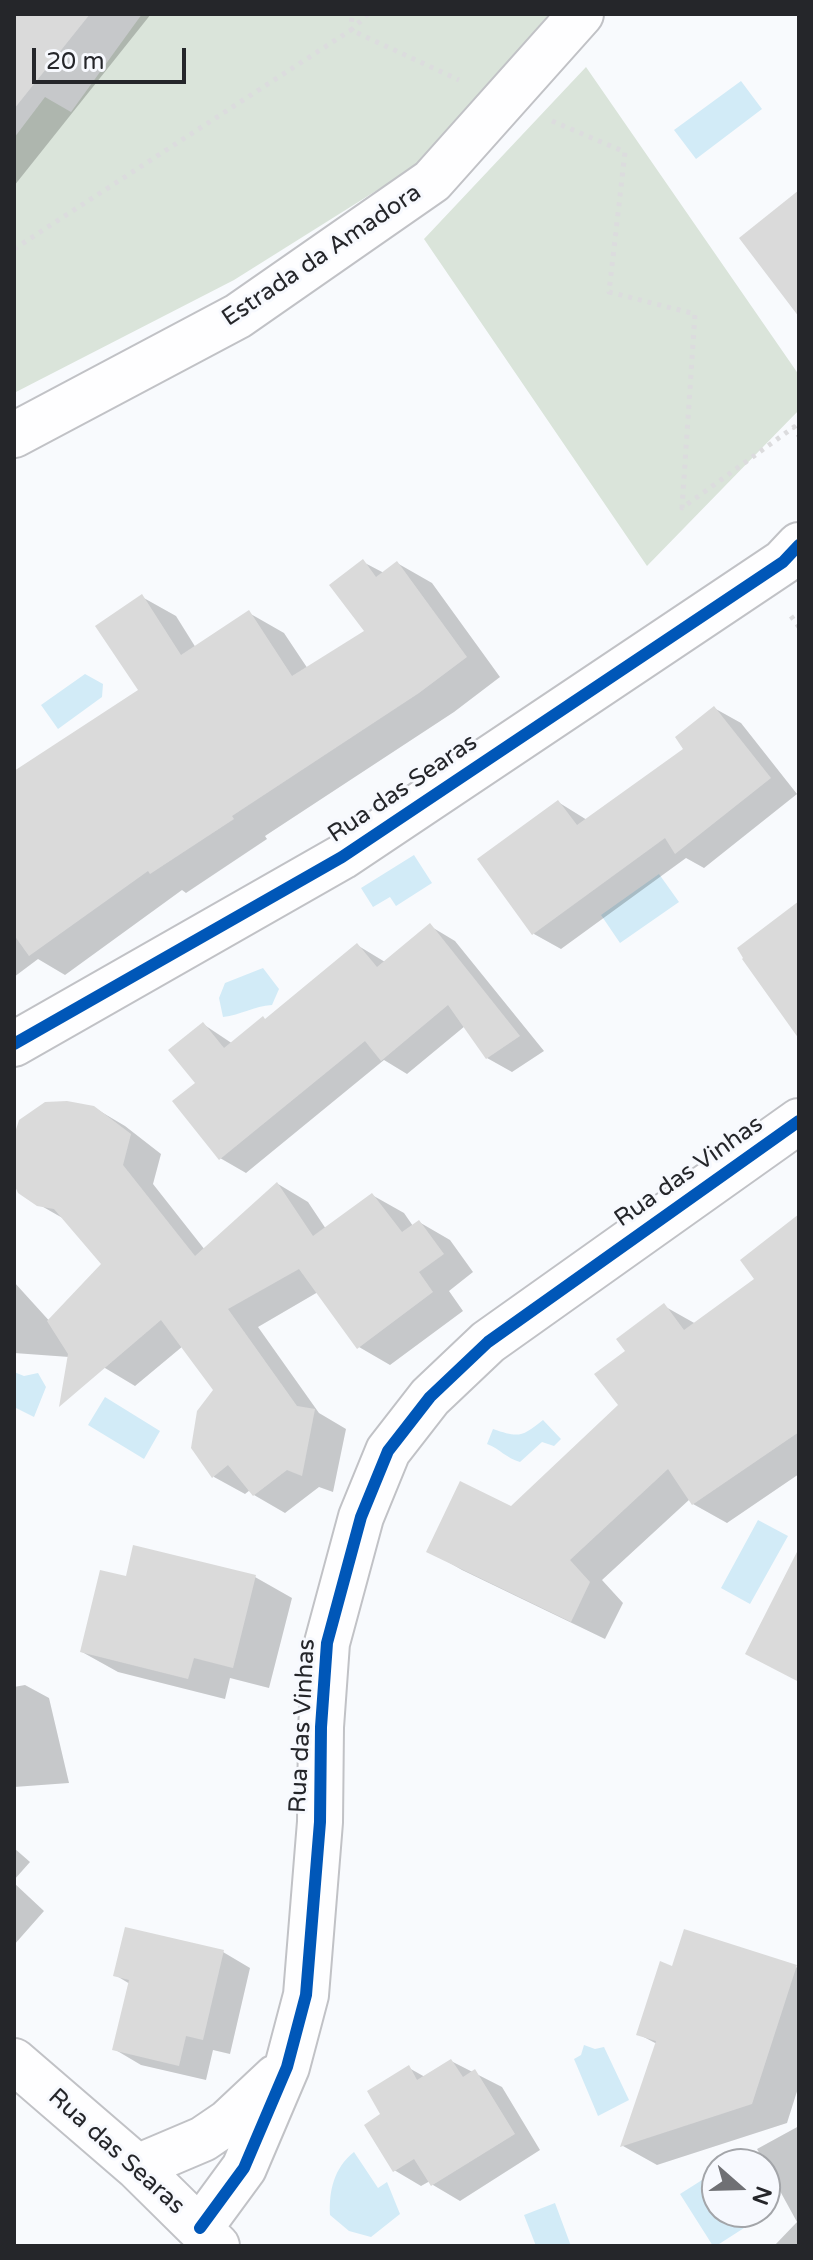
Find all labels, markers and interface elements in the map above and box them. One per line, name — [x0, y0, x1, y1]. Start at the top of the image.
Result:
scale bar — [36, 32, 190, 82]
text: 20 m — [46, 47, 104, 76]
street label: Estrada da Amadora — [217, 179, 427, 333]
street label: Rua das Searas — [323, 728, 483, 850]
street label: Rua das Vinhas — [609, 1110, 769, 1234]
street label: Rua das Vinhas — [284, 1638, 322, 1814]
street label: Rua das Searas — [42, 2083, 190, 2221]
north arrow — [701, 2148, 781, 2228]
text: N — [746, 2183, 777, 2208]

